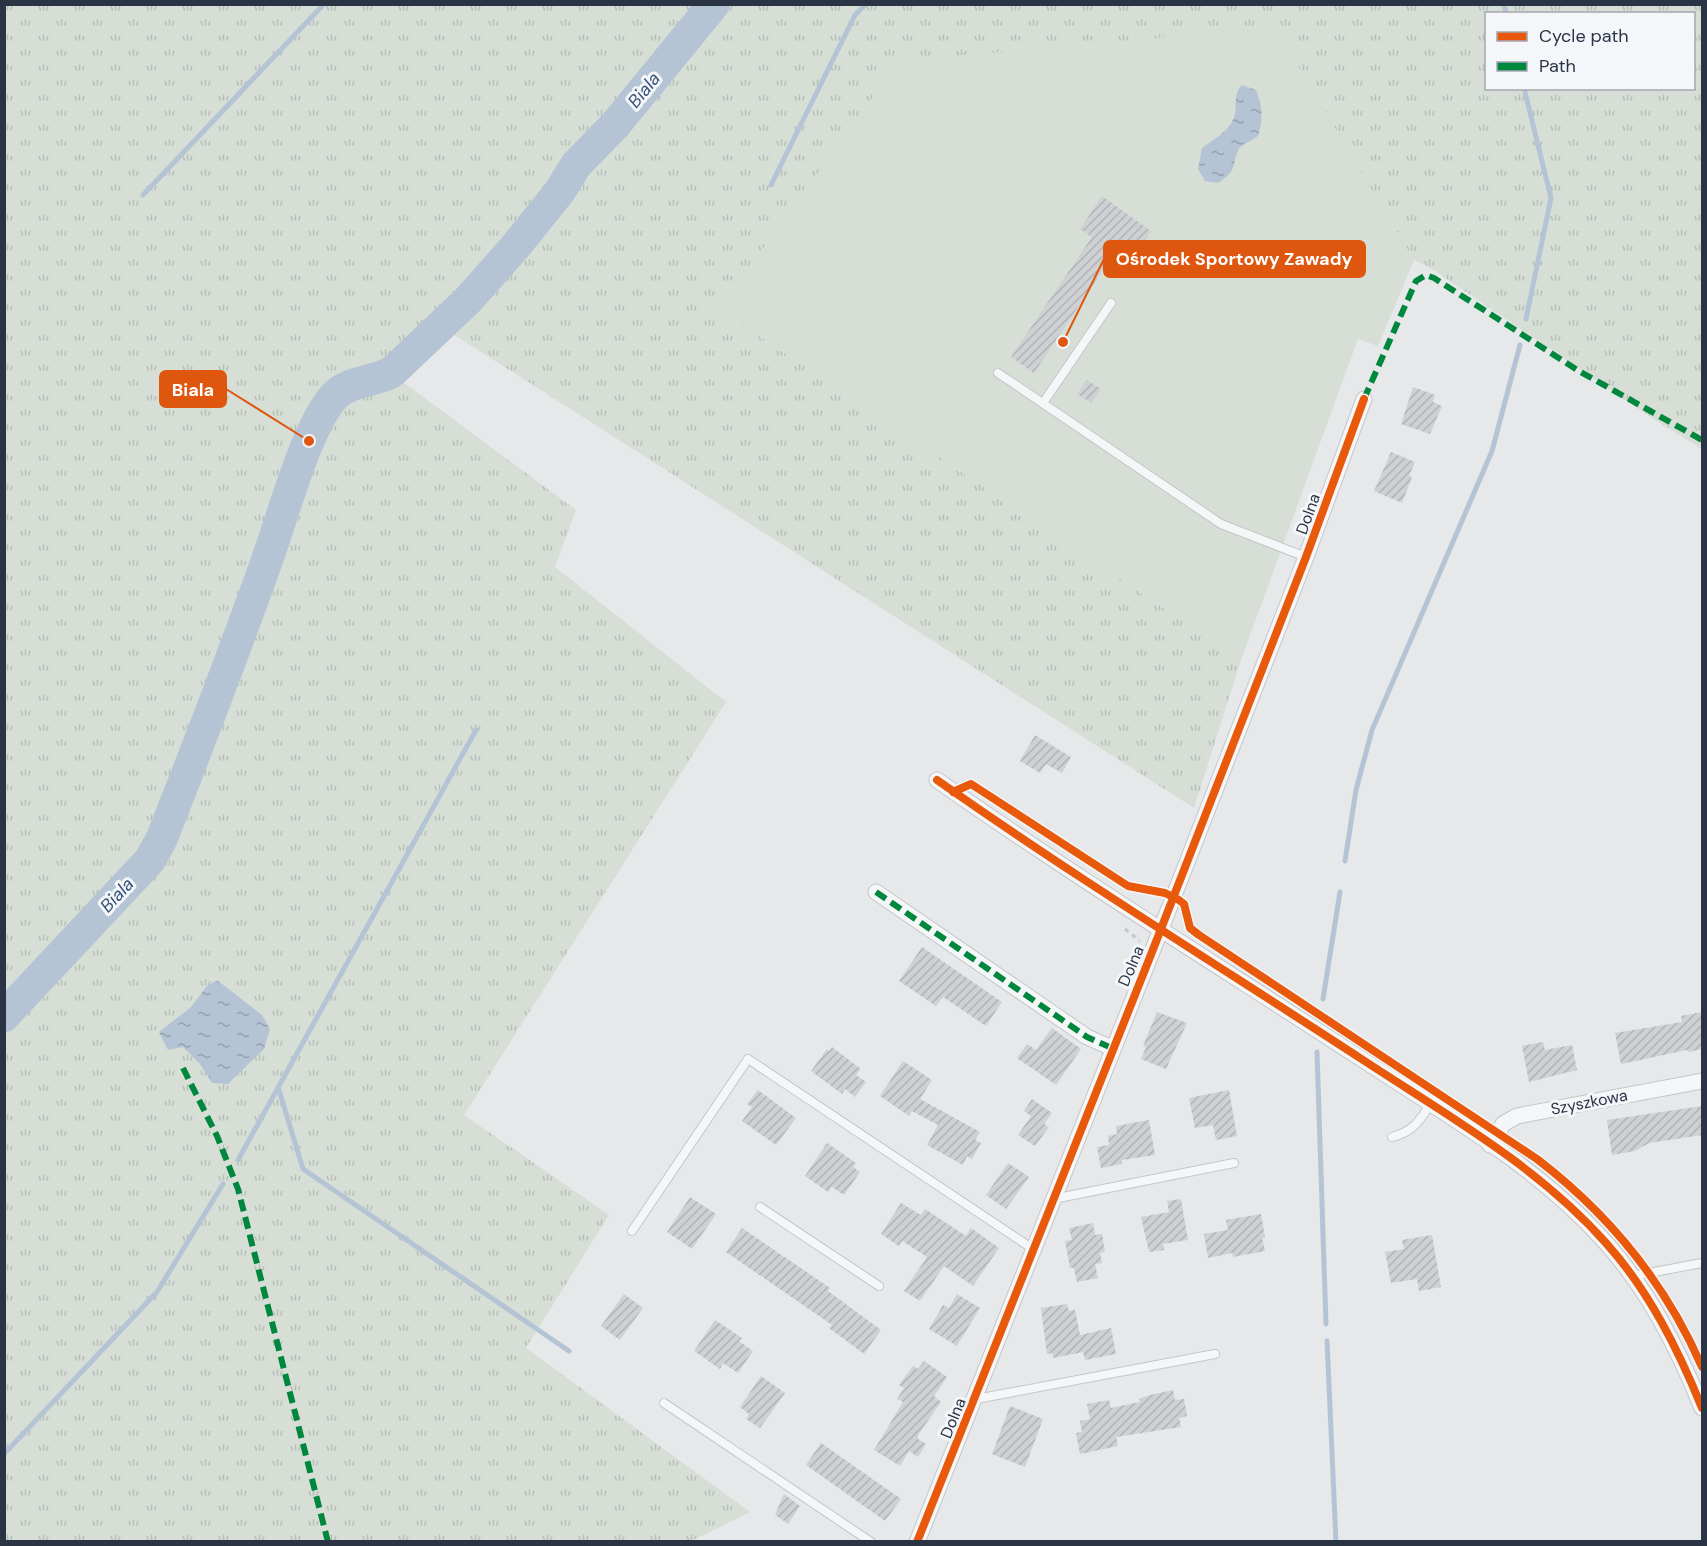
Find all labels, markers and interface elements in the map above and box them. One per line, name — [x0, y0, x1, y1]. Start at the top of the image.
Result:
legend — [1485, 12, 1695, 90]
text: Cycle path — [1539, 24, 1629, 48]
text: Path — [1539, 54, 1576, 78]
water label: Biala — [622, 67, 666, 113]
callout: Ośrodek Sportowy Zawady — [1104, 241, 1365, 277]
text: Ośrodek Sportowy Zawady — [1116, 247, 1352, 271]
callout: Biala — [160, 371, 226, 407]
text: Biala — [172, 378, 214, 402]
street label: Dolna — [1291, 491, 1325, 537]
water label: Biala — [95, 872, 139, 917]
street label: Dolna — [1113, 943, 1149, 989]
street label: Szyszkowa — [1549, 1084, 1629, 1120]
street label: Dolna — [935, 1395, 971, 1441]

